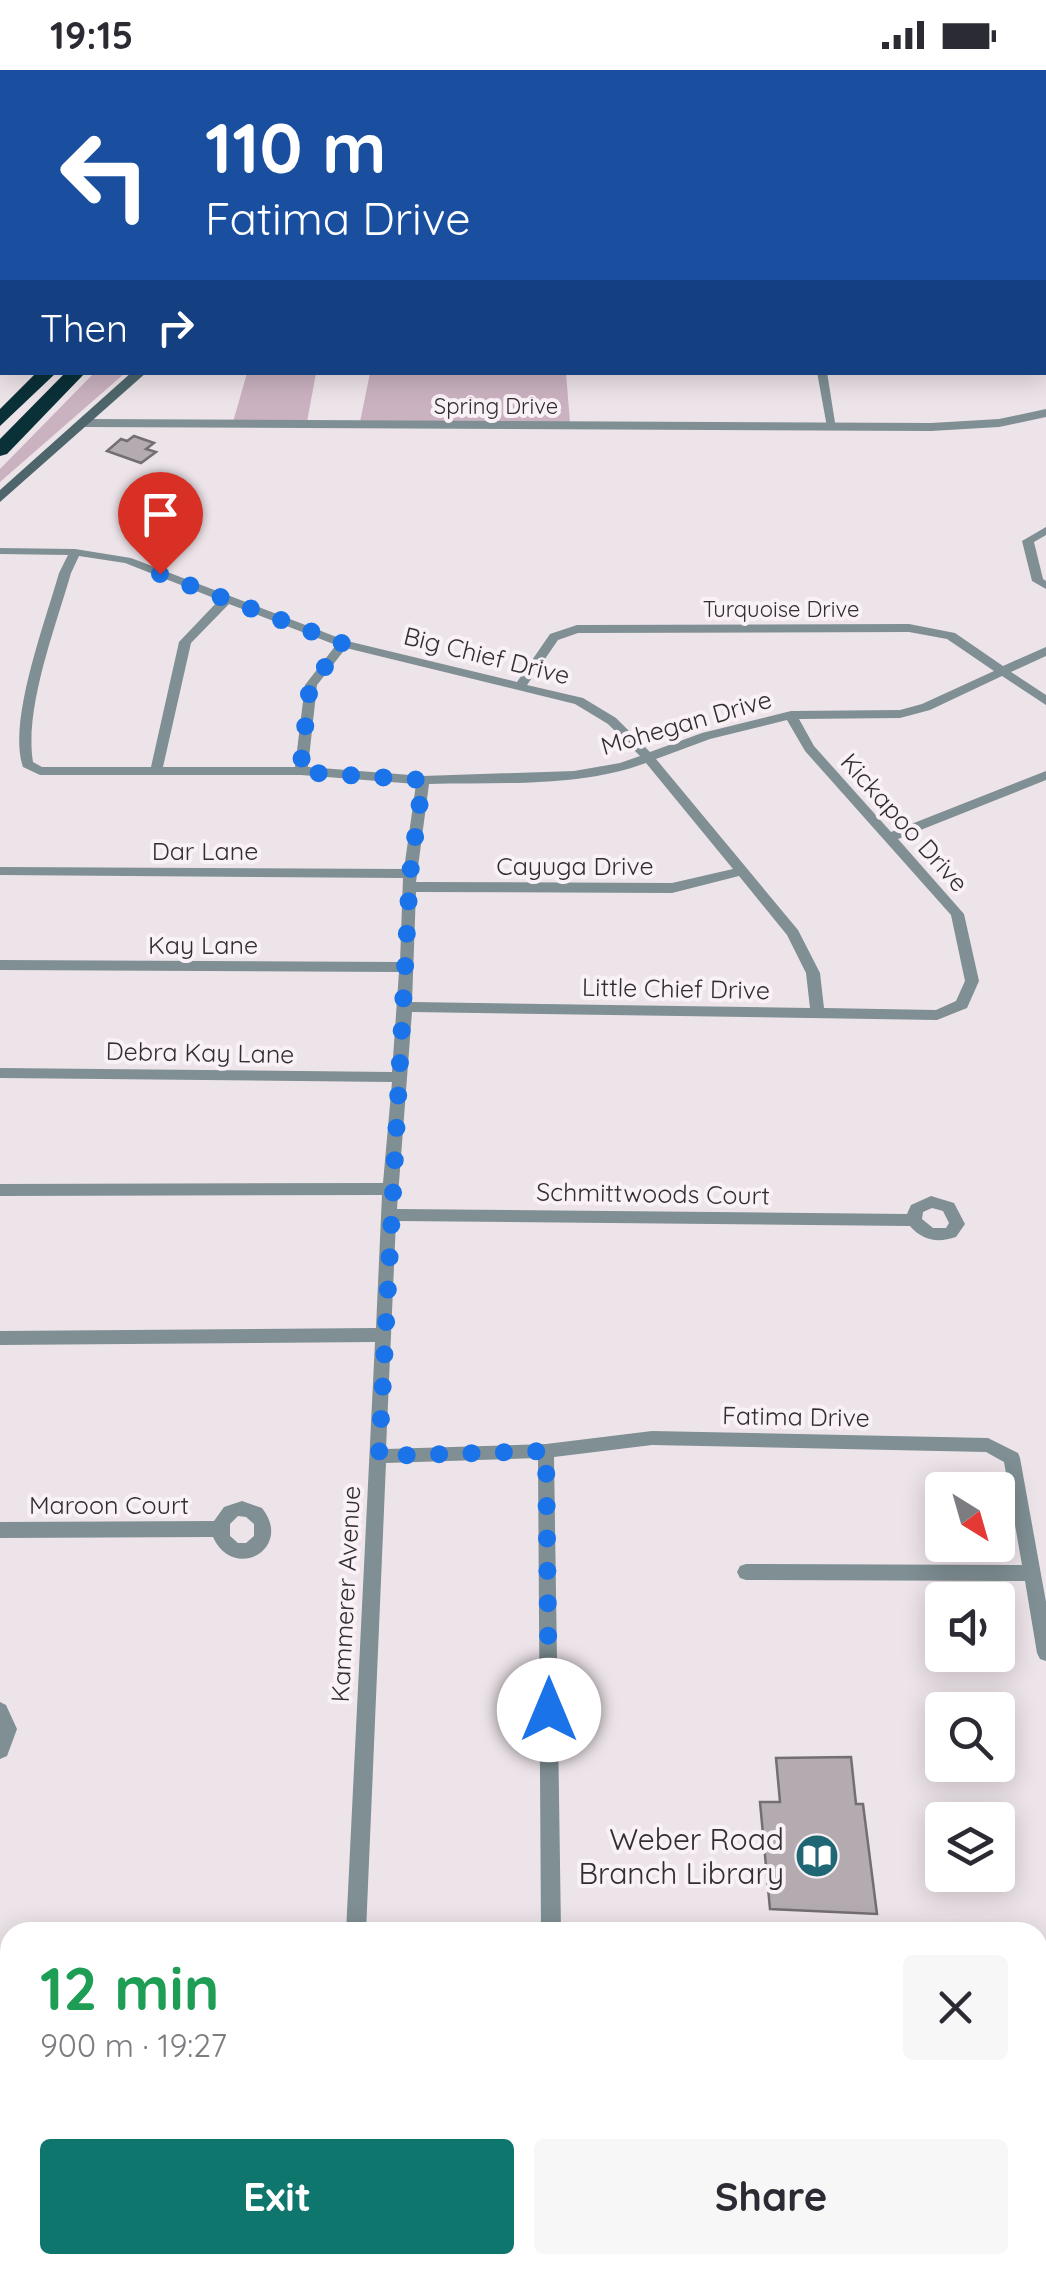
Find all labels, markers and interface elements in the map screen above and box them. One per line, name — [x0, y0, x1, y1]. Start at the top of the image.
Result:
text: 19:15 — [50, 11, 133, 59]
text: 110 m — [205, 103, 387, 191]
icon: left — [40, 110, 170, 240]
text: Fatima Drive — [205, 190, 471, 246]
icon: right — [148, 300, 203, 355]
text: Then — [40, 304, 128, 352]
street label: Spring Drive — [434, 392, 558, 420]
pin — [118, 472, 203, 575]
icon: arrive — [133, 487, 188, 542]
street label: Turquoise Drive — [703, 595, 859, 623]
street label: Big Chief Drive — [401, 619, 573, 691]
street label: Mohegan Drive — [597, 683, 775, 761]
street label: Kickapoo Drive — [835, 746, 975, 898]
street label: Dar Lane — [152, 835, 258, 866]
street label: Cayuga Drive — [496, 850, 654, 881]
street label: Kay Lane — [148, 929, 258, 960]
street label: Little Chief Drive — [582, 971, 770, 1005]
street label: Debra Kay Lane — [105, 1035, 295, 1069]
street label: Schmittwoods Court — [536, 1175, 770, 1211]
street label: Fatima Drive — [722, 1399, 870, 1433]
north arrow — [925, 1472, 1015, 1562]
map controls — [925, 1472, 1015, 1892]
street label: Kammerer Avenue — [324, 1485, 366, 1703]
street label: Maroon Court — [29, 1489, 189, 1520]
button: sound — [925, 1582, 1015, 1672]
position arrow — [497, 1658, 601, 1762]
button: search — [925, 1692, 1015, 1782]
button: layers — [925, 1802, 1015, 1892]
place label: Weber Road Branch Library — [578, 1820, 784, 1892]
library icon: Weber Road Branch Library — [794, 1833, 840, 1879]
text: 12 min — [40, 1950, 220, 2025]
button: close — [903, 1955, 1008, 2060]
text: 900 m · 19:27 — [40, 2025, 227, 2065]
button: Exit — [40, 2139, 514, 2254]
button: Share — [534, 2139, 1008, 2254]

